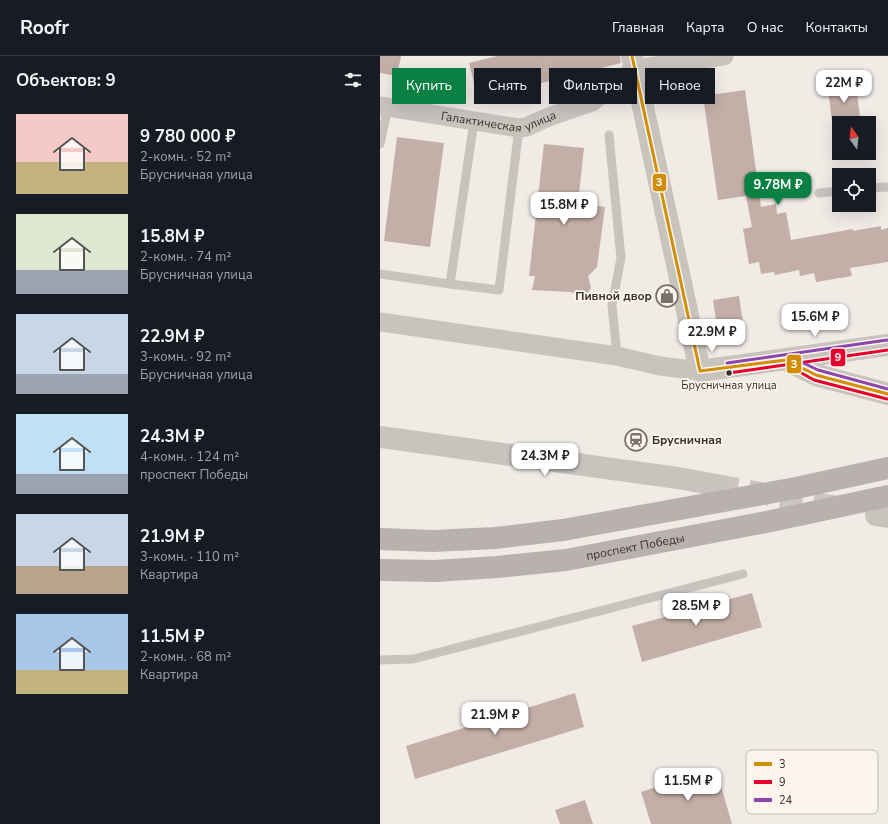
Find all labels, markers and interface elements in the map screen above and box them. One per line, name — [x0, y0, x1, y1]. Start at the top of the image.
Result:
text: Roofr — [20, 15, 69, 41]
text: Главная — [612, 18, 664, 37]
text: Карта — [686, 18, 725, 37]
text: О нас — [747, 18, 783, 37]
text: Контакты — [805, 18, 868, 37]
chip: Купить — [392, 68, 466, 104]
chip: Снять — [474, 68, 541, 104]
chip: Фильтры — [549, 68, 637, 104]
chip: Новое — [645, 68, 715, 104]
text: Объектов: 9 — [16, 69, 116, 92]
icon: filters — [342, 69, 364, 91]
pin: 22M ₽ — [816, 70, 872, 104]
text: 22M ₽ — [825, 74, 863, 92]
street label: Галактическая улица — [440, 107, 558, 136]
north arrow — [832, 116, 876, 160]
map controls — [832, 116, 876, 212]
text: 9 780 000 ₽ — [140, 125, 235, 148]
icon: home — [48, 130, 96, 178]
text: 2-комн. · 52 m² — [140, 148, 231, 166]
text: Брусничная улица — [140, 166, 253, 184]
button: locate — [832, 168, 876, 212]
pin: 9.78M ₽ — [741, 172, 815, 206]
line badge: 3 — [652, 173, 667, 192]
text: 3 — [656, 175, 662, 190]
text: 9.78M ₽ — [753, 176, 803, 194]
pin: 15.8M ₽ — [527, 192, 601, 226]
text: 15.8M ₽ — [539, 196, 589, 214]
text: 15.8M ₽ — [140, 225, 204, 248]
icon: home — [48, 230, 96, 278]
text: 2-комн. · 74 m² — [140, 248, 231, 266]
text: Брусничная улица — [140, 266, 253, 284]
shop icon: Пивной двор — [654, 283, 680, 309]
place label: Пивной двор — [575, 288, 652, 304]
pin: 15.6M ₽ — [778, 304, 852, 338]
text: 15.6M ₽ — [790, 308, 840, 326]
pin: 22.9M ₽ — [675, 319, 749, 353]
text: 22.9M ₽ — [687, 323, 737, 341]
text: 22.9M ₽ — [140, 325, 204, 348]
icon: home — [48, 330, 96, 378]
text: 3-комн. · 92 m² — [140, 348, 231, 366]
line badge: 9 — [830, 348, 846, 367]
text: 9 — [835, 350, 842, 365]
line badge: 3 — [786, 354, 802, 374]
text: 3 — [791, 357, 797, 372]
text: Брусничная улица — [140, 366, 253, 384]
marker: Брусничная улица — [724, 368, 734, 378]
place label: Брусничная улица — [681, 378, 777, 393]
text: 24.3M ₽ — [140, 425, 204, 448]
station icon: Брусничная — [623, 427, 649, 453]
icon: home — [48, 430, 96, 478]
place label: Брусничная — [652, 432, 722, 448]
pin: 24.3M ₽ — [508, 443, 582, 477]
text: 24.3M ₽ — [520, 447, 570, 465]
text: 4-комн. · 124 m² — [140, 448, 239, 466]
text: проспект Победы — [140, 466, 248, 484]
text: 21.9M ₽ — [140, 525, 204, 548]
icon: home — [48, 530, 96, 578]
street label: проспект Победы — [585, 530, 686, 564]
text: 3-комн. · 110 m² — [140, 548, 239, 566]
text: Квартира — [140, 566, 198, 584]
pin: 28.5M ₽ — [659, 593, 733, 627]
text: 28.5M ₽ — [671, 597, 721, 615]
text: 11.5M ₽ — [140, 625, 204, 648]
icon: home — [48, 630, 96, 678]
text: 2-комн. · 68 m² — [140, 648, 231, 666]
text: Квартира — [140, 666, 198, 684]
pin: 21.9M ₽ — [458, 702, 532, 736]
text: 21.9M ₽ — [470, 706, 520, 724]
legend — [746, 750, 878, 814]
text: 3 — [779, 757, 786, 772]
pin: 11.5M ₽ — [651, 768, 725, 802]
text: 11.5M ₽ — [663, 772, 713, 790]
text: 9 — [779, 775, 786, 790]
text: 24 — [779, 793, 793, 808]

